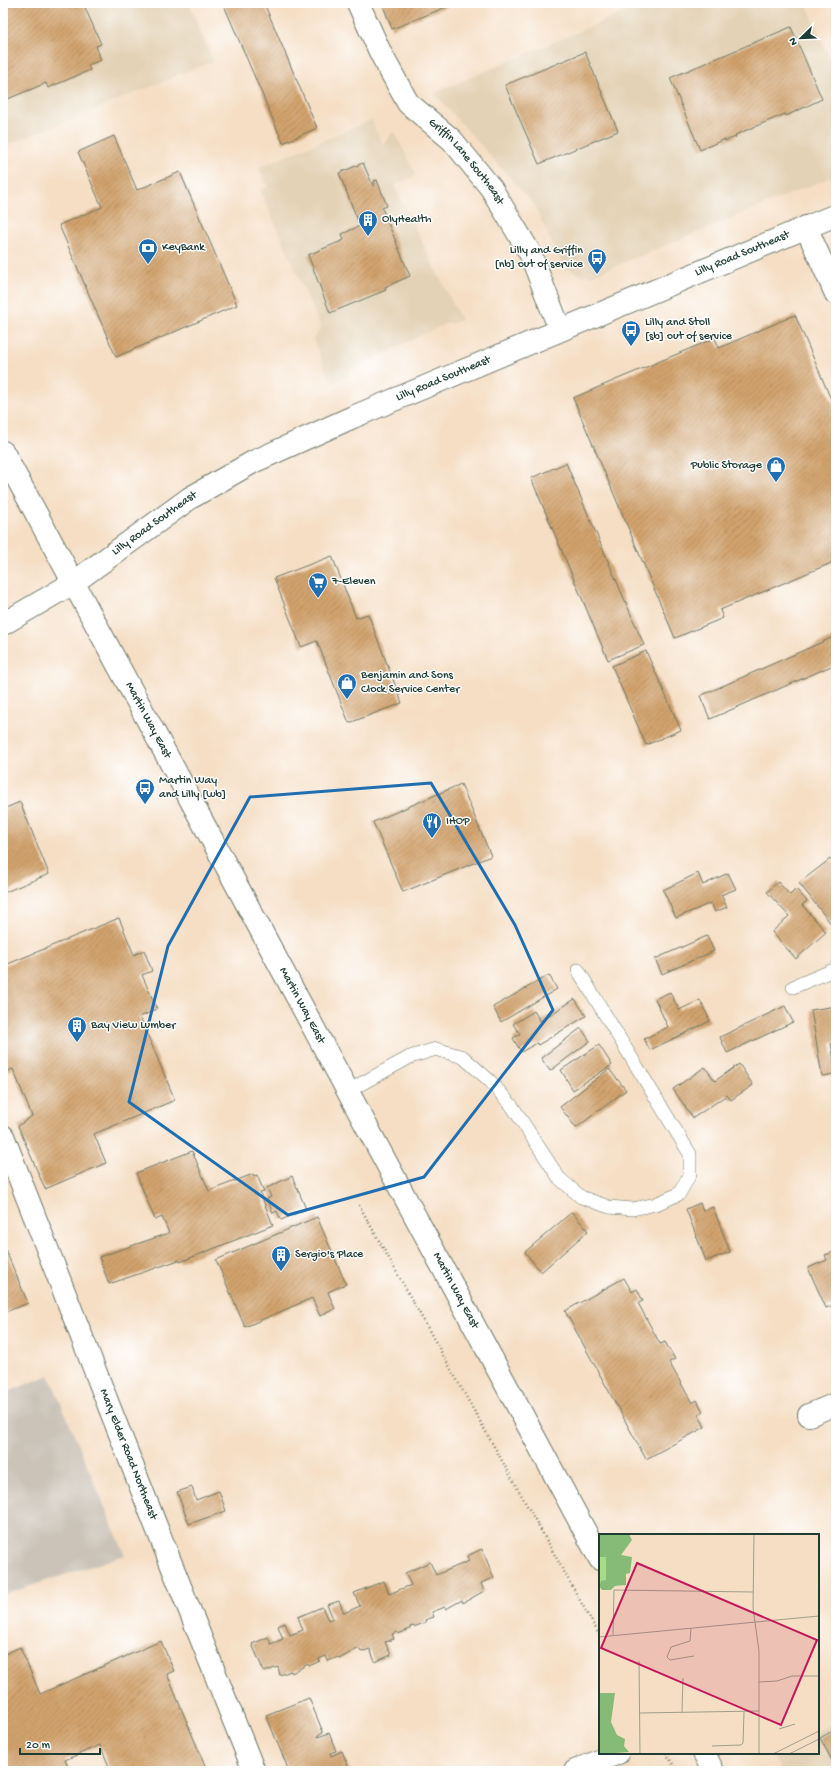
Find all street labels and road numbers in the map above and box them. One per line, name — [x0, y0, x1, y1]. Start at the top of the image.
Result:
street label: Griffin Lane Southeast — [425, 116, 507, 209]
street label: Lilly Road Southeast — [693, 228, 793, 280]
street label: Lilly Road Southeast — [394, 353, 494, 405]
street label: Lilly Road Southeast — [110, 488, 200, 559]
street label: Martin Way East — [122, 680, 174, 762]
street label: Martin Way East — [275, 965, 328, 1047]
street label: Martin Way East — [429, 1250, 482, 1332]
street label: Mary Elder Road Northeast — [96, 1387, 160, 1523]

